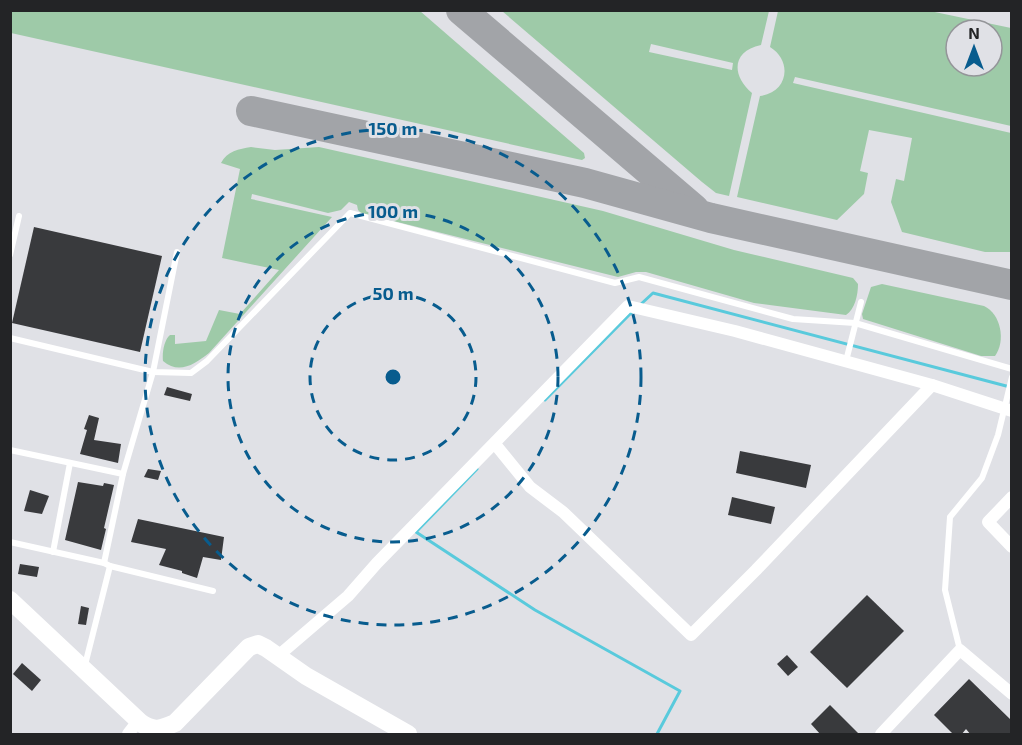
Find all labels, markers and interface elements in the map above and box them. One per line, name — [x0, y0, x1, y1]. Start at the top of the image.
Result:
north arrow — [944, 18, 1004, 78]
text: N — [968, 23, 980, 42]
text: 150 m — [369, 117, 417, 139]
text: 100 m — [368, 200, 418, 222]
text: 50 m — [372, 282, 414, 304]
centre of rings — [383, 367, 403, 387]

